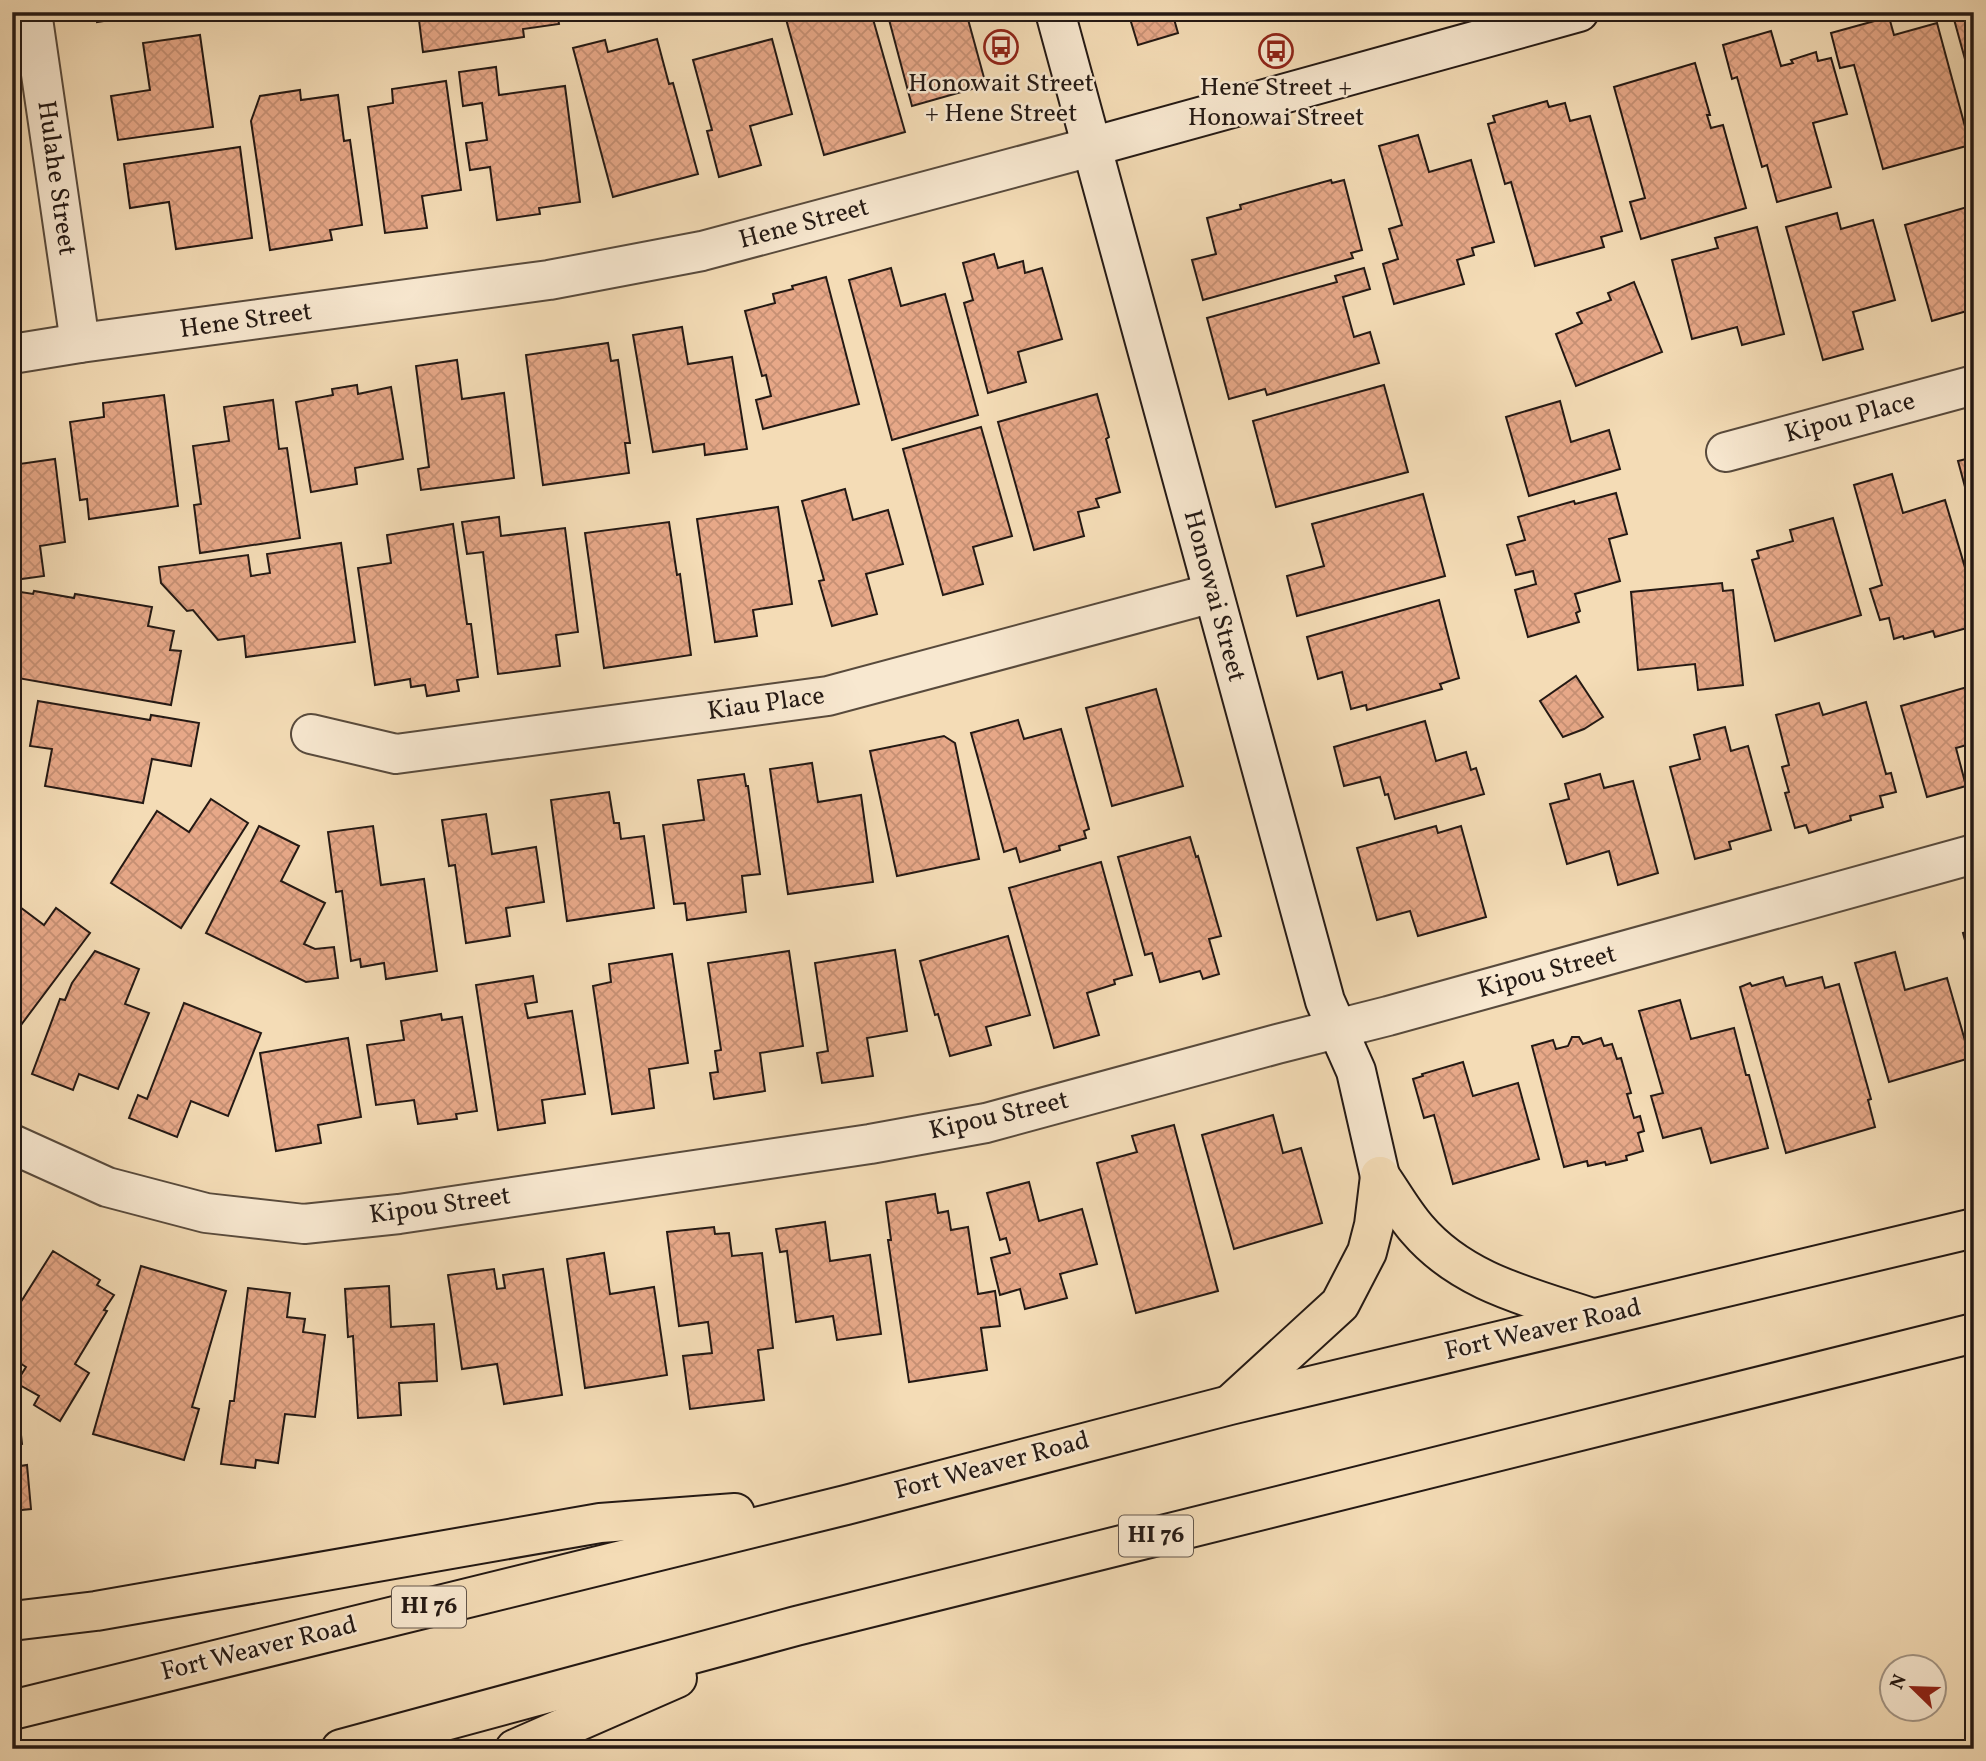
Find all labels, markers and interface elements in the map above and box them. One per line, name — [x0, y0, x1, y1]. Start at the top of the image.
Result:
bus stop icon: Honowait Street + Hene Street — [982, 28, 1020, 66]
bus stop icon: Hene Street + Honowai Street — [1257, 32, 1295, 70]
place label: Honowait Street + Hene Street — [908, 66, 1094, 132]
place label: Hene Street + Honowai Street — [1188, 70, 1364, 136]
street label: Hulahe Street — [27, 98, 85, 258]
street label: Hene Street — [735, 189, 873, 259]
street label: Hene Street — [178, 294, 314, 348]
street label: Kipou Place — [1781, 383, 1919, 453]
street label: Honowai Street — [1174, 506, 1254, 686]
street label: Kiau Place — [705, 678, 827, 730]
street label: Kipou Street — [1474, 936, 1620, 1008]
street label: Kipou Street — [926, 1082, 1072, 1150]
street label: Kipou Street — [367, 1178, 513, 1234]
street label: Fort Weaver Road — [1441, 1290, 1645, 1370]
street label: Fort Weaver Road — [890, 1423, 1094, 1509]
road number: HI 76 — [1119, 1516, 1193, 1556]
road number: HI 76 — [392, 1587, 466, 1628]
street label: Fort Weaver Road — [157, 1607, 361, 1691]
north arrow — [1878, 1652, 1948, 1722]
text: N — [1885, 1671, 1914, 1694]

